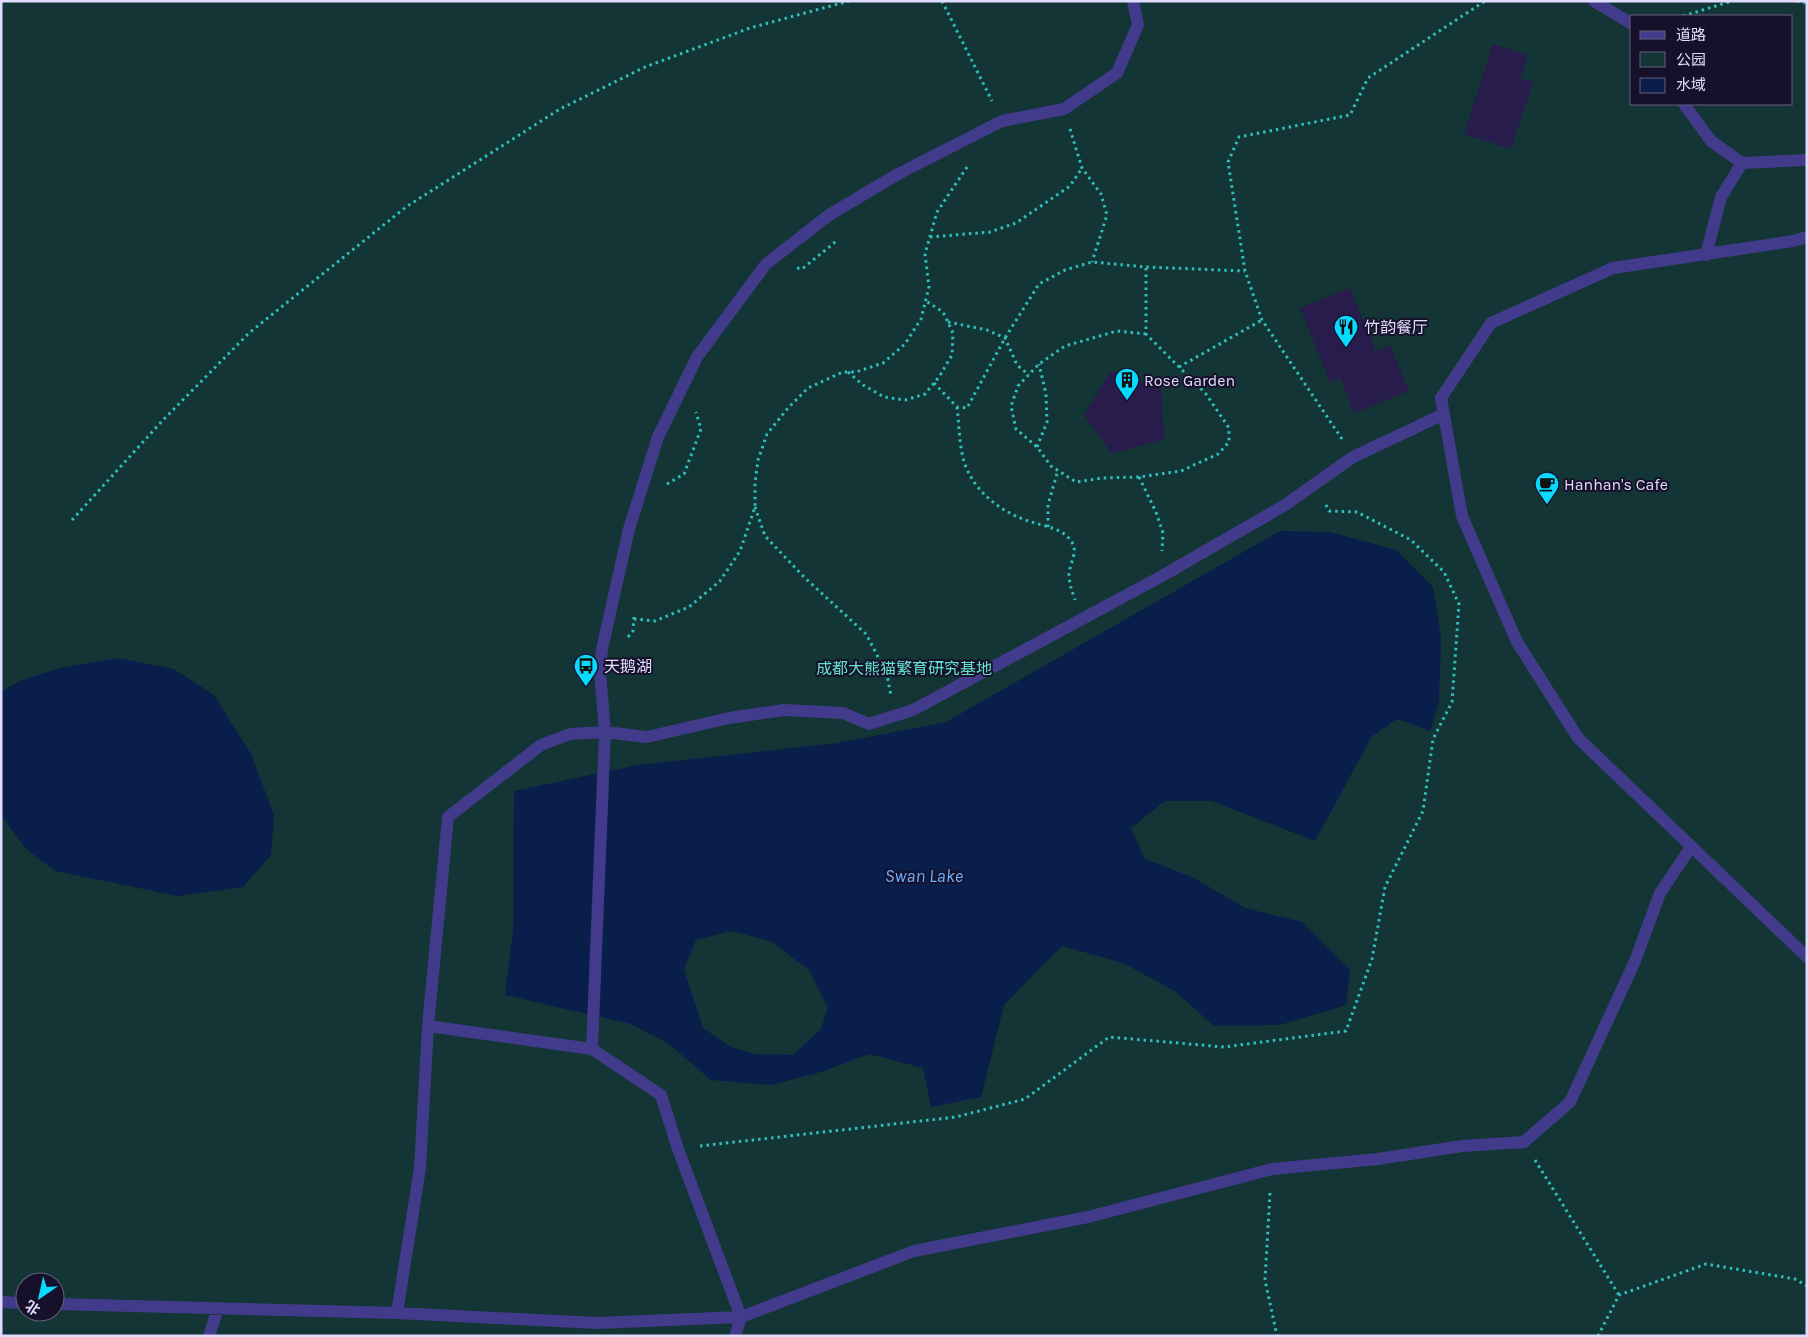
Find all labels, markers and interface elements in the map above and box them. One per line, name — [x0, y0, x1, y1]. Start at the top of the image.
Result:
legend — [1630, 15, 1793, 105]
text: 道路 — [1676, 26, 1706, 44]
text: 公园 — [1676, 51, 1706, 69]
text: 水域 — [1676, 76, 1706, 94]
restaurant icon: 竹韵餐厅 — [1333, 314, 1359, 348]
place label: 竹韵餐厅 — [1364, 318, 1428, 337]
building icon: Rose Garden — [1114, 367, 1140, 401]
place label: Rose Garden — [1144, 371, 1235, 390]
cafe icon: Hanhan's Cafe — [1534, 471, 1560, 505]
place label: Hanhan's Cafe — [1564, 475, 1668, 494]
bus stop icon: 天鹅湖 — [573, 653, 599, 687]
place label: 天鹅湖 — [604, 657, 652, 676]
park label: 成都大熊猫繁育研究基地 — [816, 659, 992, 678]
water label: Swan Lake — [885, 865, 963, 887]
north arrow — [15, 1272, 65, 1322]
text: 北 — [22, 1296, 44, 1318]

